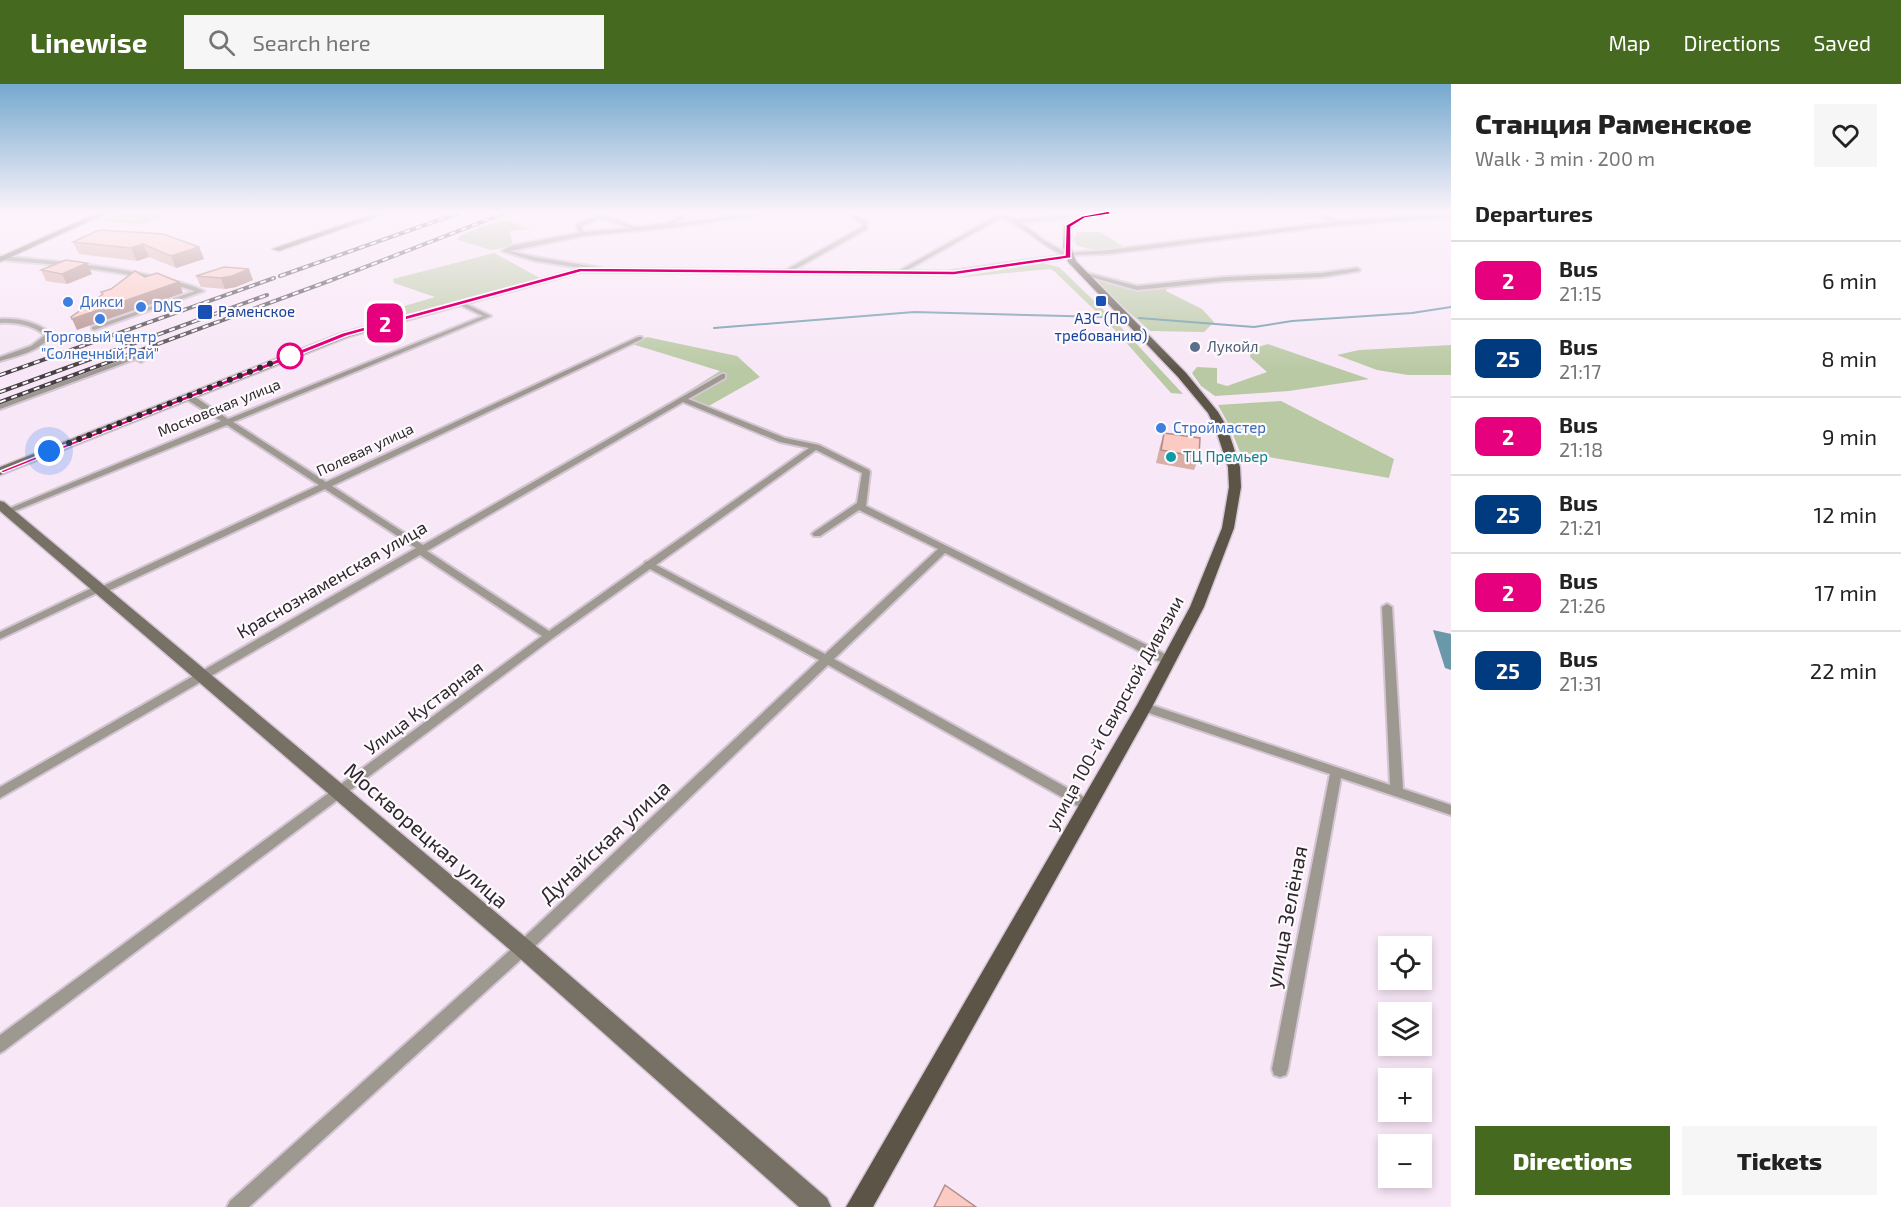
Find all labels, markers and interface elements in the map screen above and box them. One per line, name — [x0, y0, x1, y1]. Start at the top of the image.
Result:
search box — [184, 15, 604, 69]
text: Linewise — [30, 25, 148, 59]
icon: search — [205, 26, 238, 59]
text: Search here — [253, 29, 371, 55]
text: Map — [1608, 30, 1651, 55]
text: Directions — [1684, 30, 1780, 55]
text: Saved — [1813, 30, 1871, 55]
button: heart — [1814, 104, 1877, 167]
text: Станция Раменское — [1475, 106, 1752, 140]
text: Walk · 3 min · 200 m — [1475, 146, 1655, 170]
text: Departures — [1475, 200, 1593, 226]
text: Bus — [1559, 255, 1598, 281]
text: 6 min — [1822, 267, 1877, 293]
text: 2 — [1502, 268, 1514, 293]
text: 21:15 — [1559, 281, 1602, 305]
place label: Дикси — [80, 292, 123, 310]
marker: АЗС (По требованию) — [1094, 294, 1108, 308]
marker: Дикси — [61, 295, 75, 309]
place label: DNS — [153, 297, 182, 315]
marker: DNS — [134, 300, 148, 314]
place label: Раменское — [218, 302, 295, 320]
marker: Раменское — [196, 303, 214, 321]
line badge: 2 — [366, 304, 404, 342]
place label: АЗС (По требованию) — [1055, 309, 1147, 344]
text: 2 — [379, 311, 391, 336]
marker: Торговый центр "Солнечный Рай" — [93, 312, 107, 326]
place label: Торговый центр "Солнечный Рай" — [41, 327, 159, 362]
text: Bus — [1559, 333, 1598, 359]
place label: Лукойл — [1207, 337, 1259, 356]
marker: Лукойл — [1188, 340, 1202, 354]
unlabelled marker — [277, 343, 303, 369]
text: 8 min — [1821, 345, 1877, 371]
text: 25 — [1496, 346, 1520, 371]
text: 21:17 — [1559, 359, 1601, 383]
street label: Московская улица — [155, 374, 283, 441]
text: Bus — [1559, 411, 1598, 437]
place label: Строймастер — [1173, 418, 1266, 436]
street label: Полевая улица — [313, 419, 416, 480]
marker: Строймастер — [1154, 421, 1168, 435]
text: 9 min — [1822, 423, 1877, 449]
text: 2 — [1502, 424, 1514, 449]
your location — [34, 436, 64, 466]
text: 21:18 — [1559, 437, 1603, 461]
place label: ТЦ Премьер — [1183, 447, 1268, 465]
marker: ТЦ Премьер — [1164, 450, 1178, 464]
text: Bus — [1559, 489, 1598, 515]
text: 12 min — [1813, 501, 1877, 527]
text: 25 — [1496, 502, 1520, 527]
text: 21:21 — [1559, 515, 1602, 539]
street label: Краснознаменская улица — [232, 516, 431, 643]
text: Bus — [1559, 567, 1598, 593]
text: 17 min — [1815, 579, 1877, 605]
text: 2 — [1502, 580, 1514, 605]
street label: улица 100-й Свирской Дивизии — [1040, 592, 1188, 833]
text: 21:26 — [1559, 593, 1606, 617]
text: Bus — [1559, 645, 1598, 671]
street label: Улица Кустарная — [360, 656, 487, 759]
text: 22 min — [1810, 657, 1877, 683]
text: 25 — [1496, 658, 1520, 683]
text: 21:31 — [1559, 671, 1602, 695]
street label: Москворецкая улица — [339, 757, 514, 914]
street label: Дунайская улица — [533, 774, 675, 909]
street label: улица Зелёная — [1259, 843, 1313, 990]
map controls — [1378, 936, 1432, 1188]
button: locate — [1378, 936, 1432, 990]
button: layers — [1378, 1002, 1432, 1056]
button: + — [1378, 1068, 1432, 1122]
button: Directions — [1475, 1126, 1670, 1195]
button: Tickets — [1682, 1126, 1877, 1195]
button: − — [1378, 1134, 1432, 1188]

